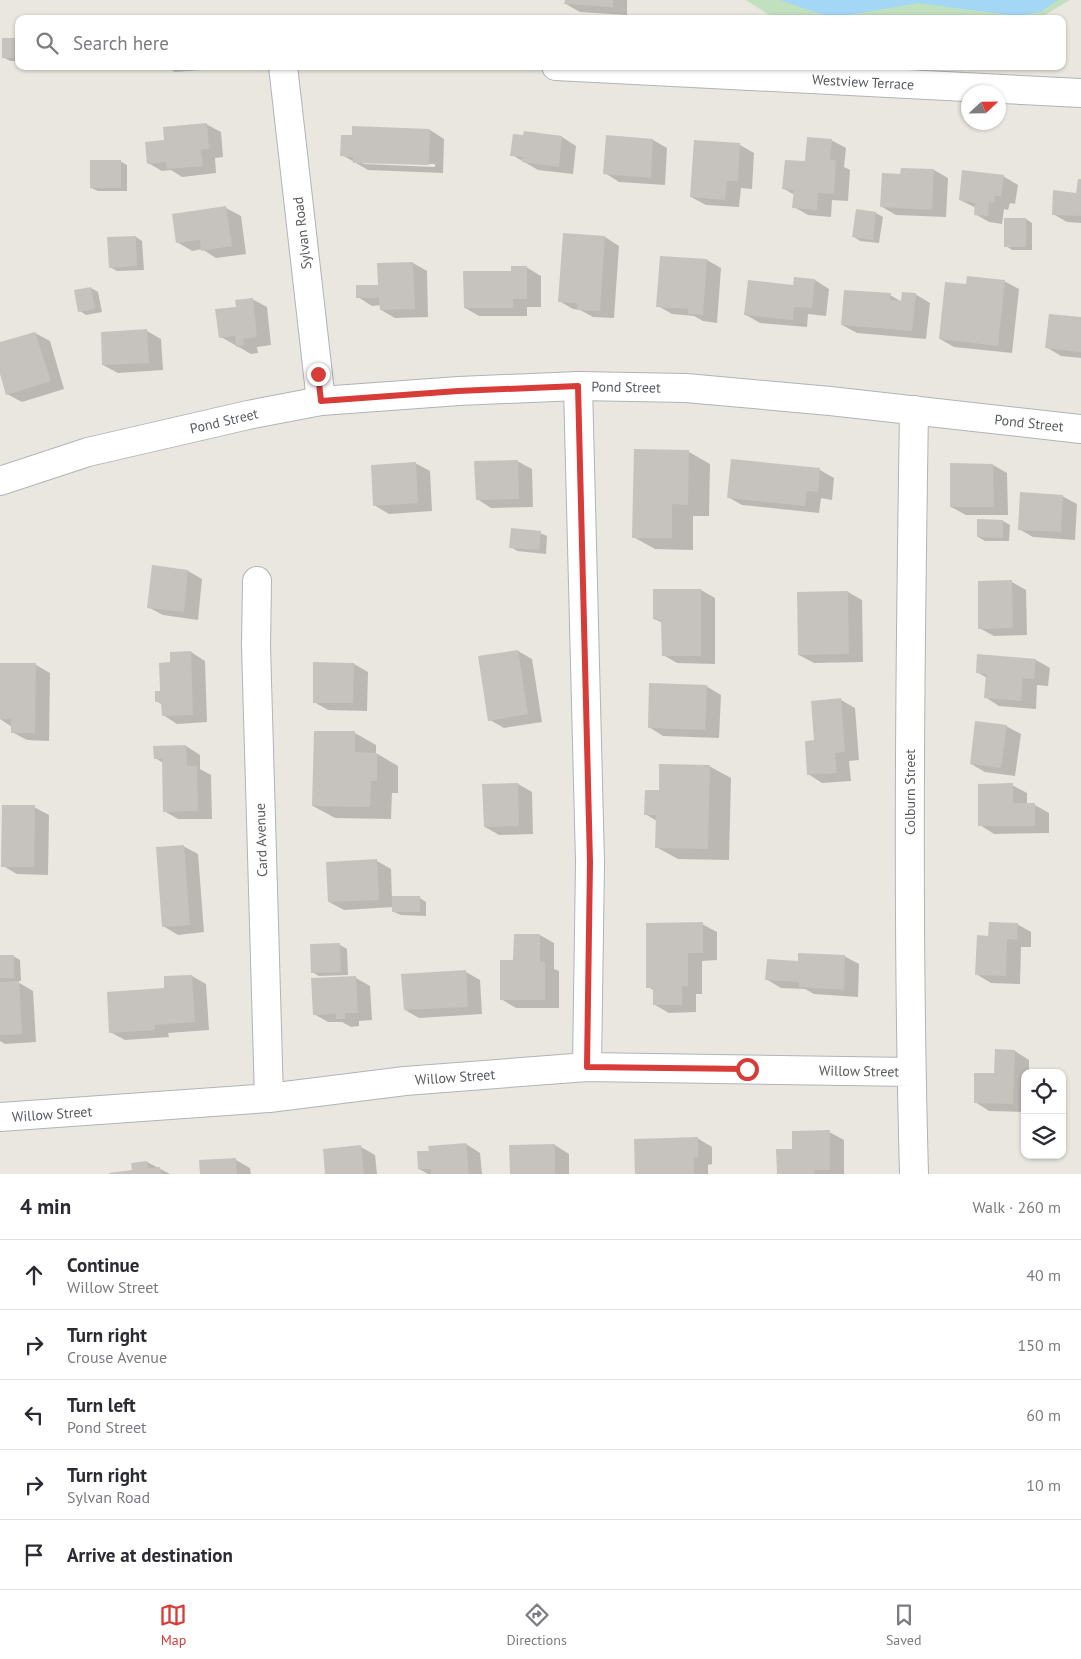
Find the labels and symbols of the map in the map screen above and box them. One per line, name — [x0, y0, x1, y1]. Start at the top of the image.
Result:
street label: Westview Terrace — [812, 70, 914, 94]
north arrow — [961, 85, 1006, 130]
street label: Sylvan Road — [289, 196, 315, 270]
route end — [307, 363, 330, 386]
street label: Pond Street — [591, 377, 661, 397]
street label: Pond Street — [188, 404, 260, 438]
street label: Pond Street — [993, 410, 1065, 436]
street label: Colburn Street — [901, 749, 919, 835]
street label: Card Avenue — [251, 803, 271, 877]
route start — [736, 1058, 759, 1081]
street label: Willow Street — [819, 1061, 900, 1081]
street label: Willow Street — [414, 1065, 496, 1089]
street label: Willow Street — [11, 1102, 93, 1126]

